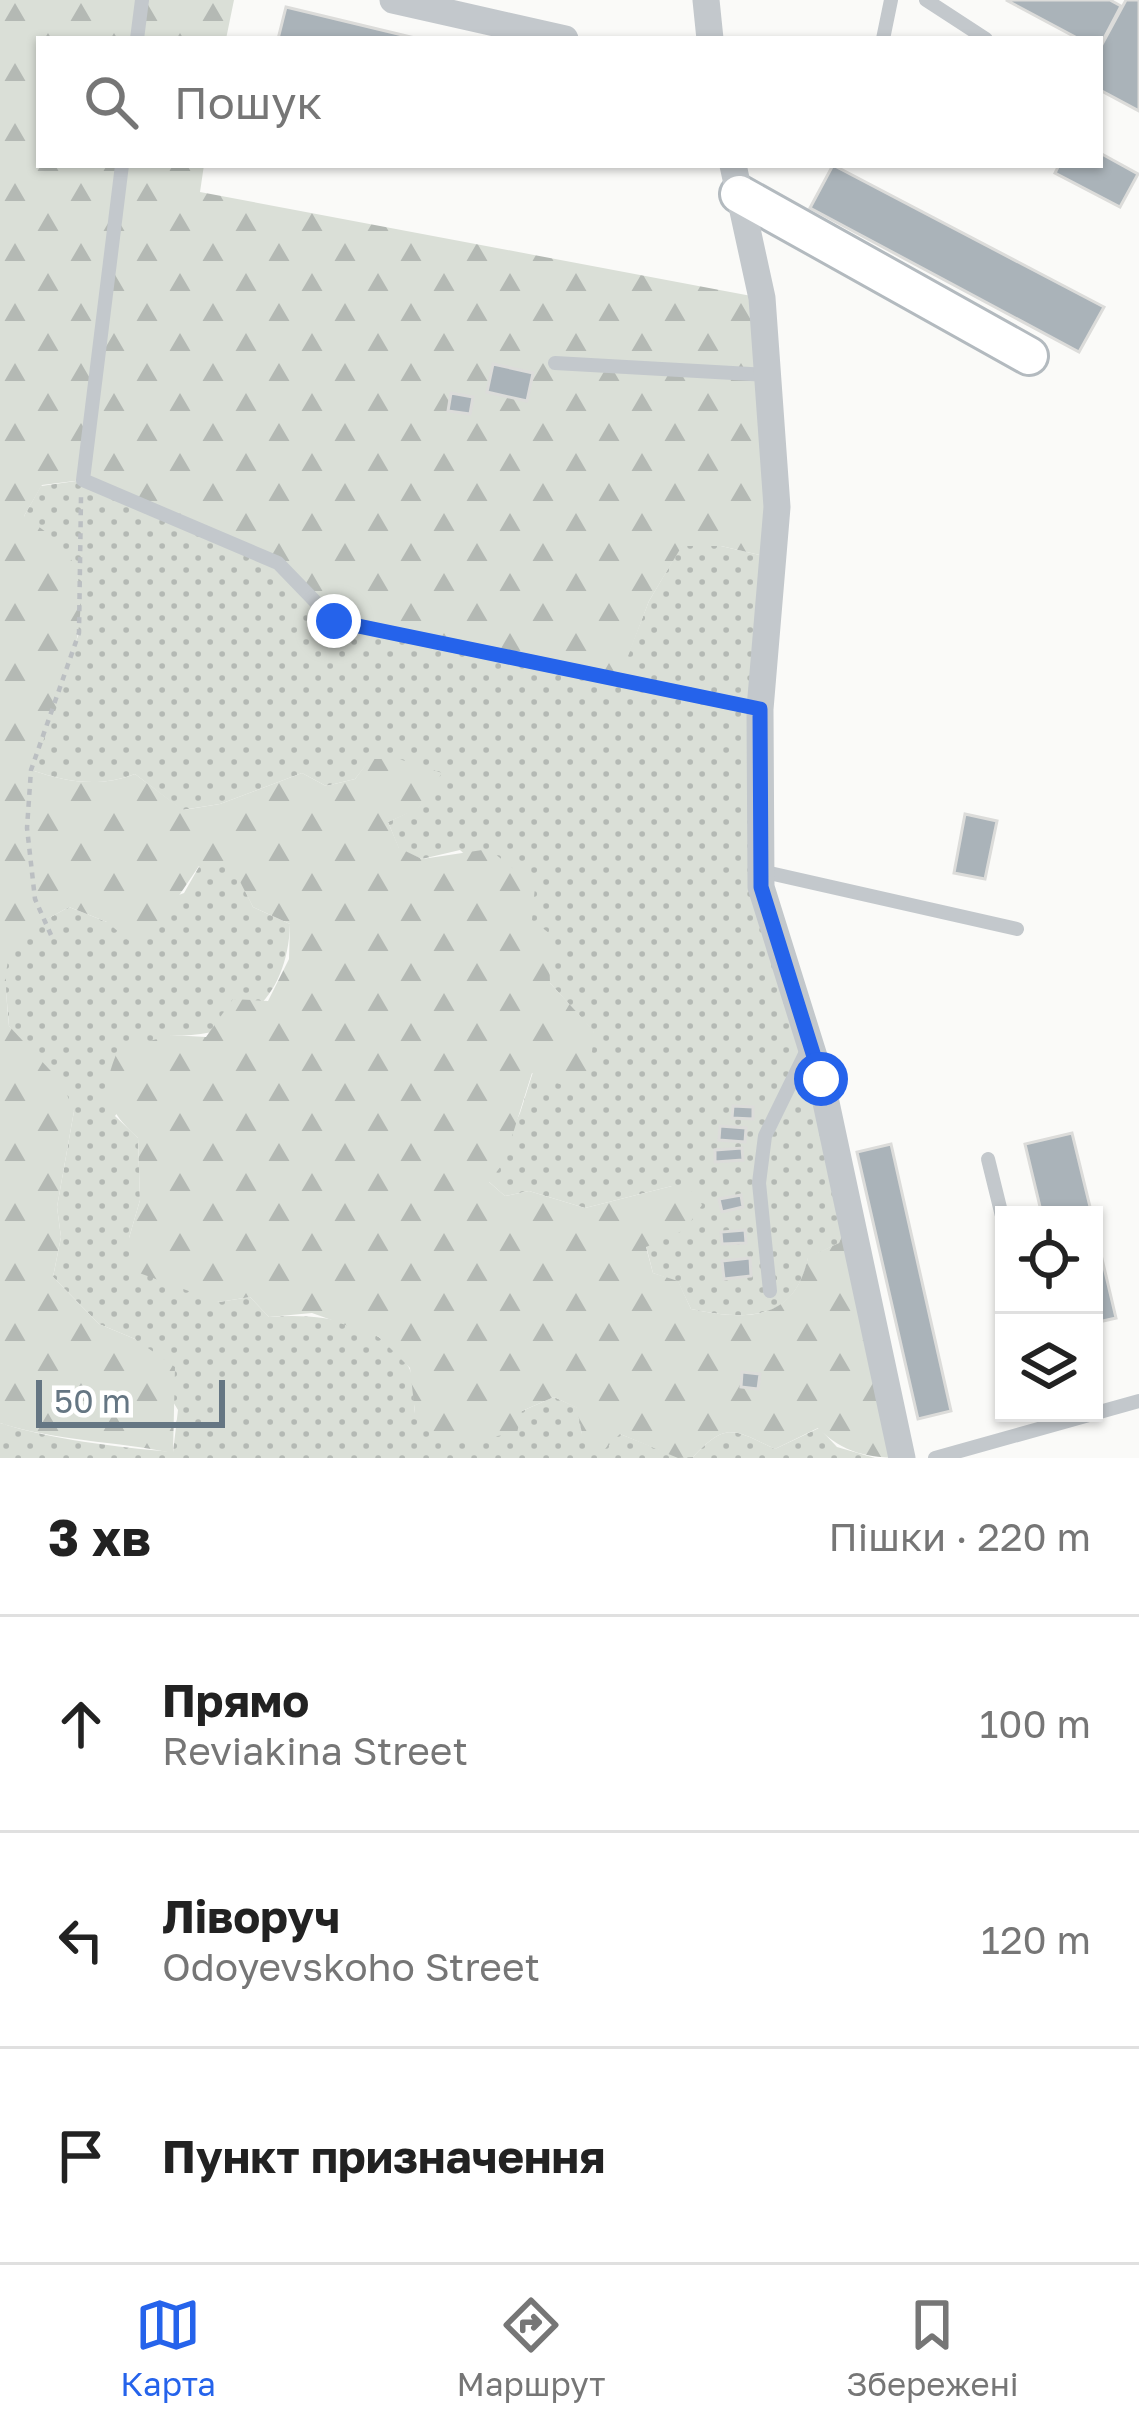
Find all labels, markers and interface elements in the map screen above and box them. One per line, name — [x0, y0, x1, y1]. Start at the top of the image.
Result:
search box — [36, 36, 1103, 168]
icon: search — [78, 69, 144, 135]
text: Пошук — [174, 75, 322, 129]
route end — [307, 594, 361, 648]
route start — [794, 1052, 848, 1106]
map controls — [995, 1206, 1103, 1422]
button: locate — [995, 1206, 1103, 1314]
button: layers — [995, 1314, 1103, 1422]
scale bar — [36, 1374, 225, 1427]
text: 50 m — [54, 1381, 131, 1420]
text: 3 хв — [48, 1506, 151, 1567]
text: Пішки · 220 m — [829, 1513, 1091, 1560]
text: Прямо — [162, 1673, 309, 1727]
icon: ahead — [48, 1691, 114, 1757]
text: 100 m — [979, 1700, 1091, 1747]
text: Reviakina Street — [162, 1727, 468, 1774]
text: Ліворуч — [162, 1889, 340, 1943]
icon: left — [48, 1907, 114, 1973]
text: 120 m — [981, 1916, 1091, 1963]
text: Odoyevskoho Street — [162, 1943, 540, 1990]
icon: arrive — [48, 2123, 114, 2189]
text: Пункт призначення — [162, 2129, 605, 2183]
tab: Карта — [120, 2292, 216, 2403]
tab: Маршрут — [457, 2292, 606, 2403]
tab: Збережені — [846, 2292, 1019, 2403]

